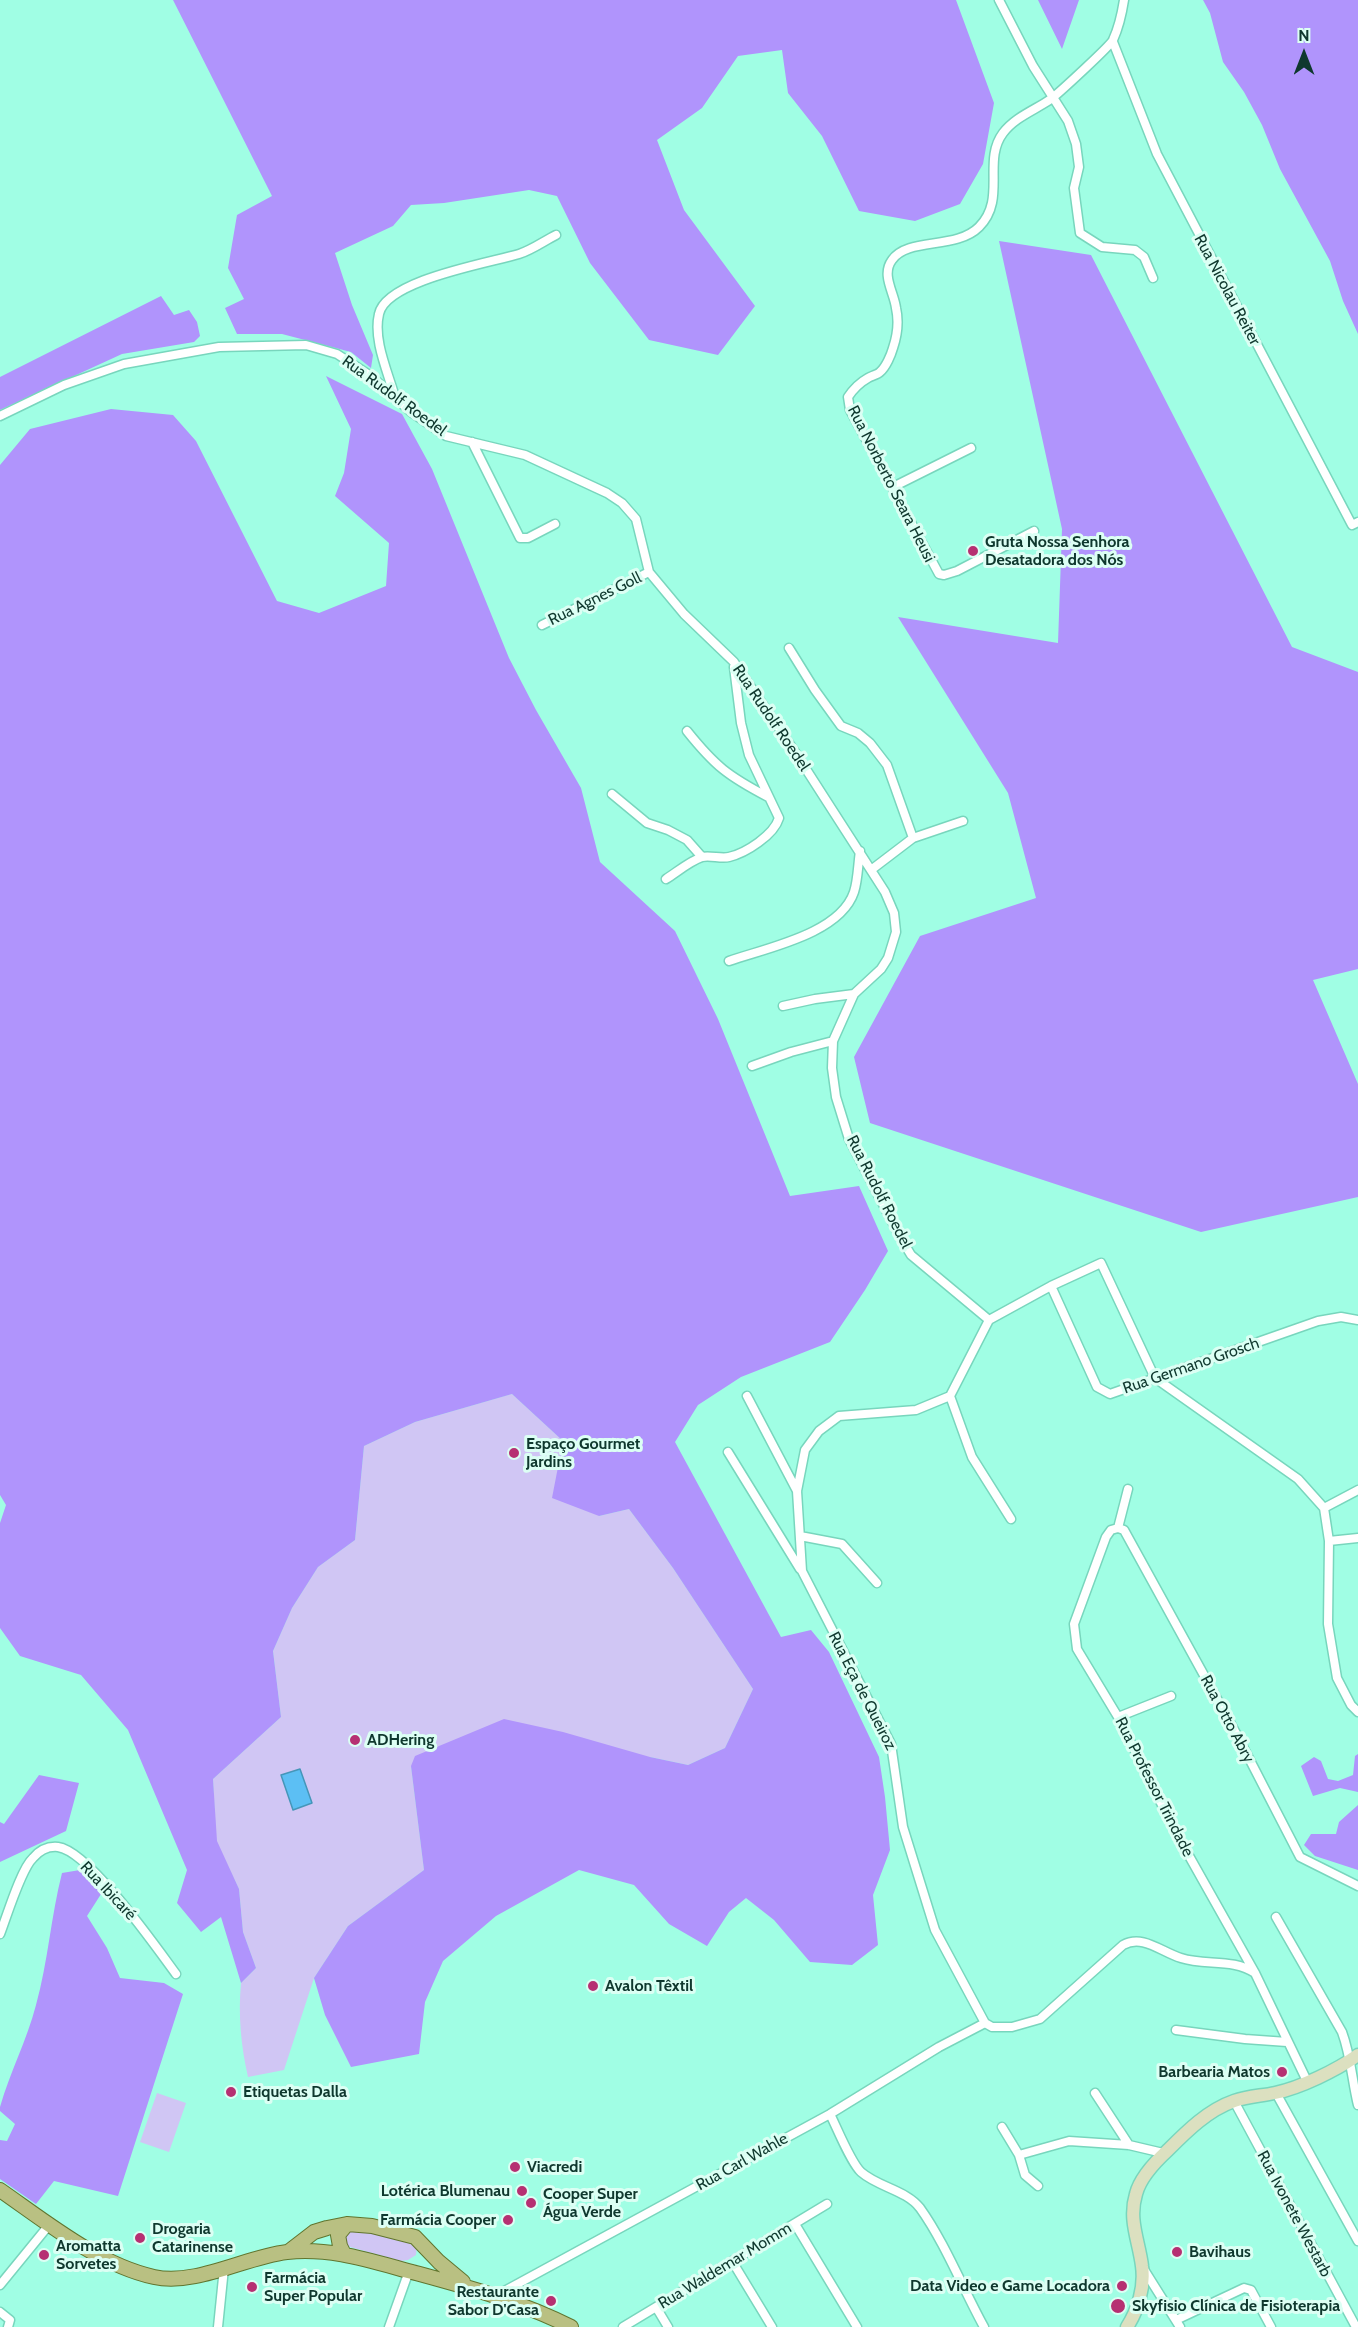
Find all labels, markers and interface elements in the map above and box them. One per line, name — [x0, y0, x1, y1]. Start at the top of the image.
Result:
north arrow — [1274, 24, 1334, 84]
text: N — [1298, 26, 1310, 45]
street label: Rua Nicolau Reiter — [1190, 231, 1264, 349]
street label: Rua Rudolf Roedel — [338, 352, 450, 440]
street label: Rua Norberto Seara Heusi — [843, 403, 939, 565]
place label: Gruta Nossa Senhora Desatadora dos Nós — [985, 532, 1129, 570]
marker: Gruta Nossa Senhora Desatadora dos Nós — [966, 544, 980, 558]
street label: Rua Agnes Goll — [545, 568, 645, 630]
street label: Rua Rudolf Roedel — [728, 661, 814, 775]
street label: Rua Rudolf Roedel — [842, 1132, 916, 1252]
street label: Rua Germano Grosch — [1120, 1334, 1262, 1398]
place label: Espaço Gourmet Jardins — [526, 1434, 640, 1472]
marker: Espaço Gourmet Jardins — [507, 1446, 521, 1460]
street label: Rua Eça de Queiroz — [824, 1629, 900, 1753]
street label: Rua Otto Abry — [1196, 1672, 1258, 1766]
street label: Rua Professor Trindade — [1111, 1714, 1197, 1860]
place label: ADHering — [367, 1730, 434, 1750]
marker: ADHering — [348, 1733, 362, 1747]
street label: Rua Ibicaré — [76, 1858, 140, 1924]
place label: Avalon Têxtil — [605, 1976, 693, 1996]
marker: Avalon Têxtil — [586, 1979, 600, 1993]
place label: Barbearia Matos — [1158, 2062, 1270, 2082]
marker: Barbearia Matos — [1275, 2065, 1289, 2079]
place label: Etiquetas Dalla — [243, 2082, 347, 2102]
marker: Etiquetas Dalla — [224, 2085, 238, 2099]
street label: Rua Carl Wahle — [693, 2129, 791, 2195]
street label: Rua Ivonete Westarb — [1253, 2148, 1335, 2280]
place label: Viacredi — [527, 2157, 582, 2177]
marker: Viacredi — [508, 2160, 522, 2174]
place label: Lotérica Blumenau — [381, 2181, 510, 2201]
marker: Lotérica Blumenau — [515, 2184, 529, 2198]
place label: Cooper Super Água Verde — [543, 2184, 638, 2222]
marker: Cooper Super Água Verde — [524, 2196, 538, 2210]
place label: Farmácia Cooper — [380, 2210, 496, 2230]
marker: Farmácia Cooper — [501, 2213, 515, 2227]
place label: Drogaria Catarinense — [152, 2219, 233, 2257]
street label: Rua Waldemar Momm — [655, 2219, 795, 2313]
marker: Drogaria Catarinense — [133, 2231, 147, 2245]
place label: Aromatta Sorvetes — [56, 2236, 121, 2274]
place label: Bavihaus — [1189, 2242, 1251, 2262]
marker: Bavihaus — [1170, 2245, 1184, 2259]
marker: Aromatta Sorvetes — [37, 2248, 51, 2262]
place label: Farmácia Super Popular — [264, 2268, 362, 2306]
place label: Data Video e Game Locadora — [910, 2276, 1110, 2296]
marker: Data Video e Game Locadora — [1115, 2279, 1129, 2293]
marker: Farmácia Super Popular — [245, 2280, 259, 2294]
place label: Restaurante Sabor D'Casa — [448, 2282, 539, 2320]
marker: Restaurante Sabor D'Casa — [544, 2294, 558, 2308]
place label: Skyfisio Clínica de Fisioterapia — [1132, 2296, 1340, 2316]
marker: Skyfisio Clínica de Fisioterapia — [1109, 2297, 1127, 2315]

